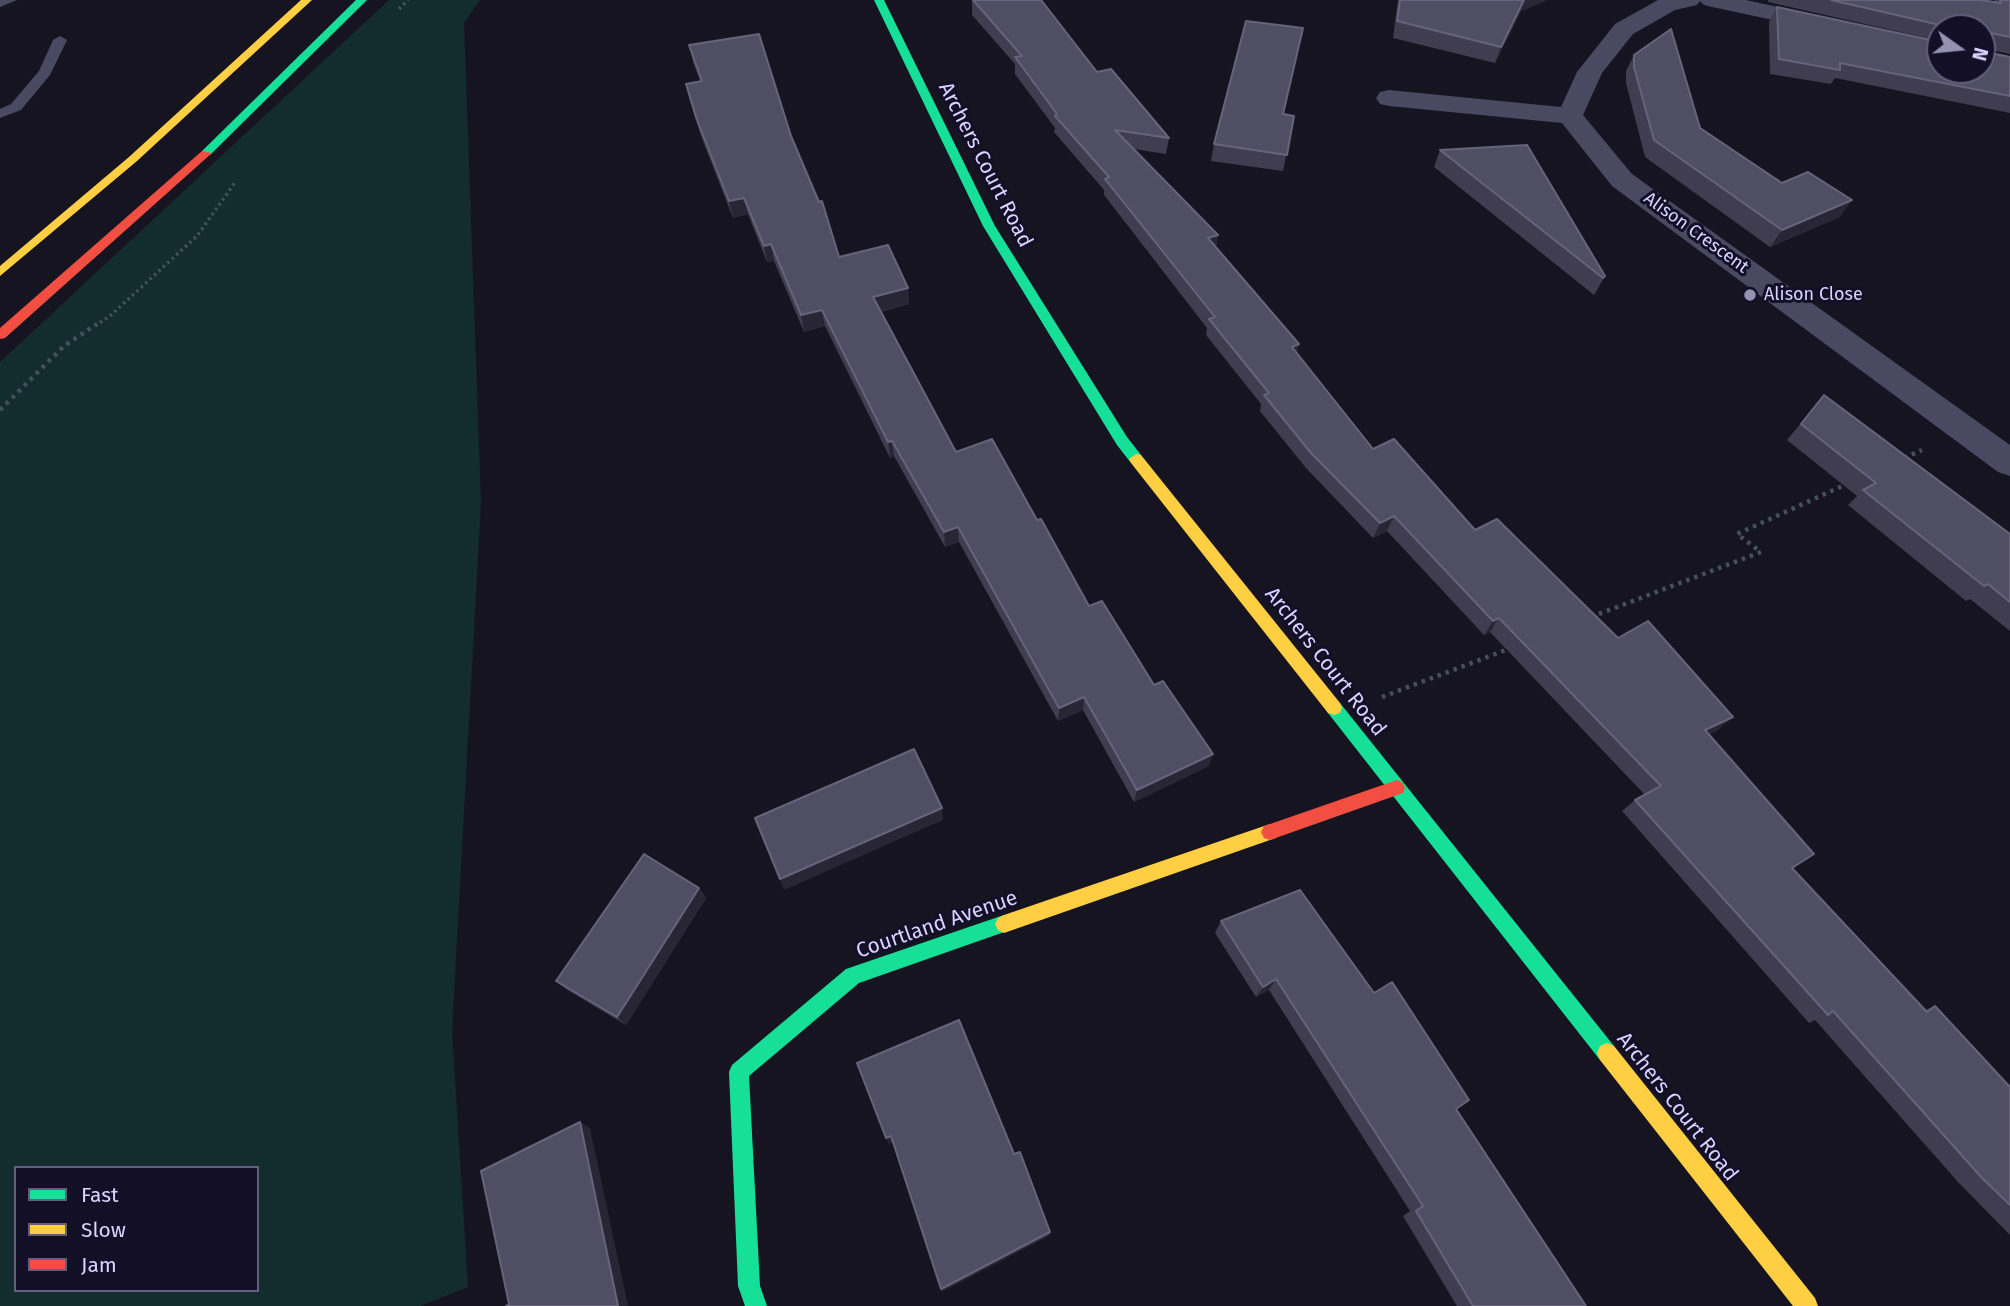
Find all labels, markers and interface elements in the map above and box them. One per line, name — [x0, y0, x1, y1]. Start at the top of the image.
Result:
north arrow — [1926, 14, 1996, 84]
text: N — [1967, 45, 1993, 63]
street label: Archers Court Road — [932, 78, 1038, 252]
street label: Alison Crescent — [1639, 188, 1753, 278]
place label: Alison Close — [1764, 284, 1863, 306]
marker: Alison Close — [1742, 287, 1758, 303]
street label: Archers Court Road — [1259, 583, 1391, 741]
street label: Courtland Avenue — [853, 886, 1021, 964]
street label: Archers Court Road — [1611, 1028, 1743, 1186]
legend — [14, 1166, 259, 1292]
text: Fast — [81, 1182, 119, 1208]
text: Slow — [81, 1217, 126, 1243]
text: Jam — [81, 1252, 117, 1278]

